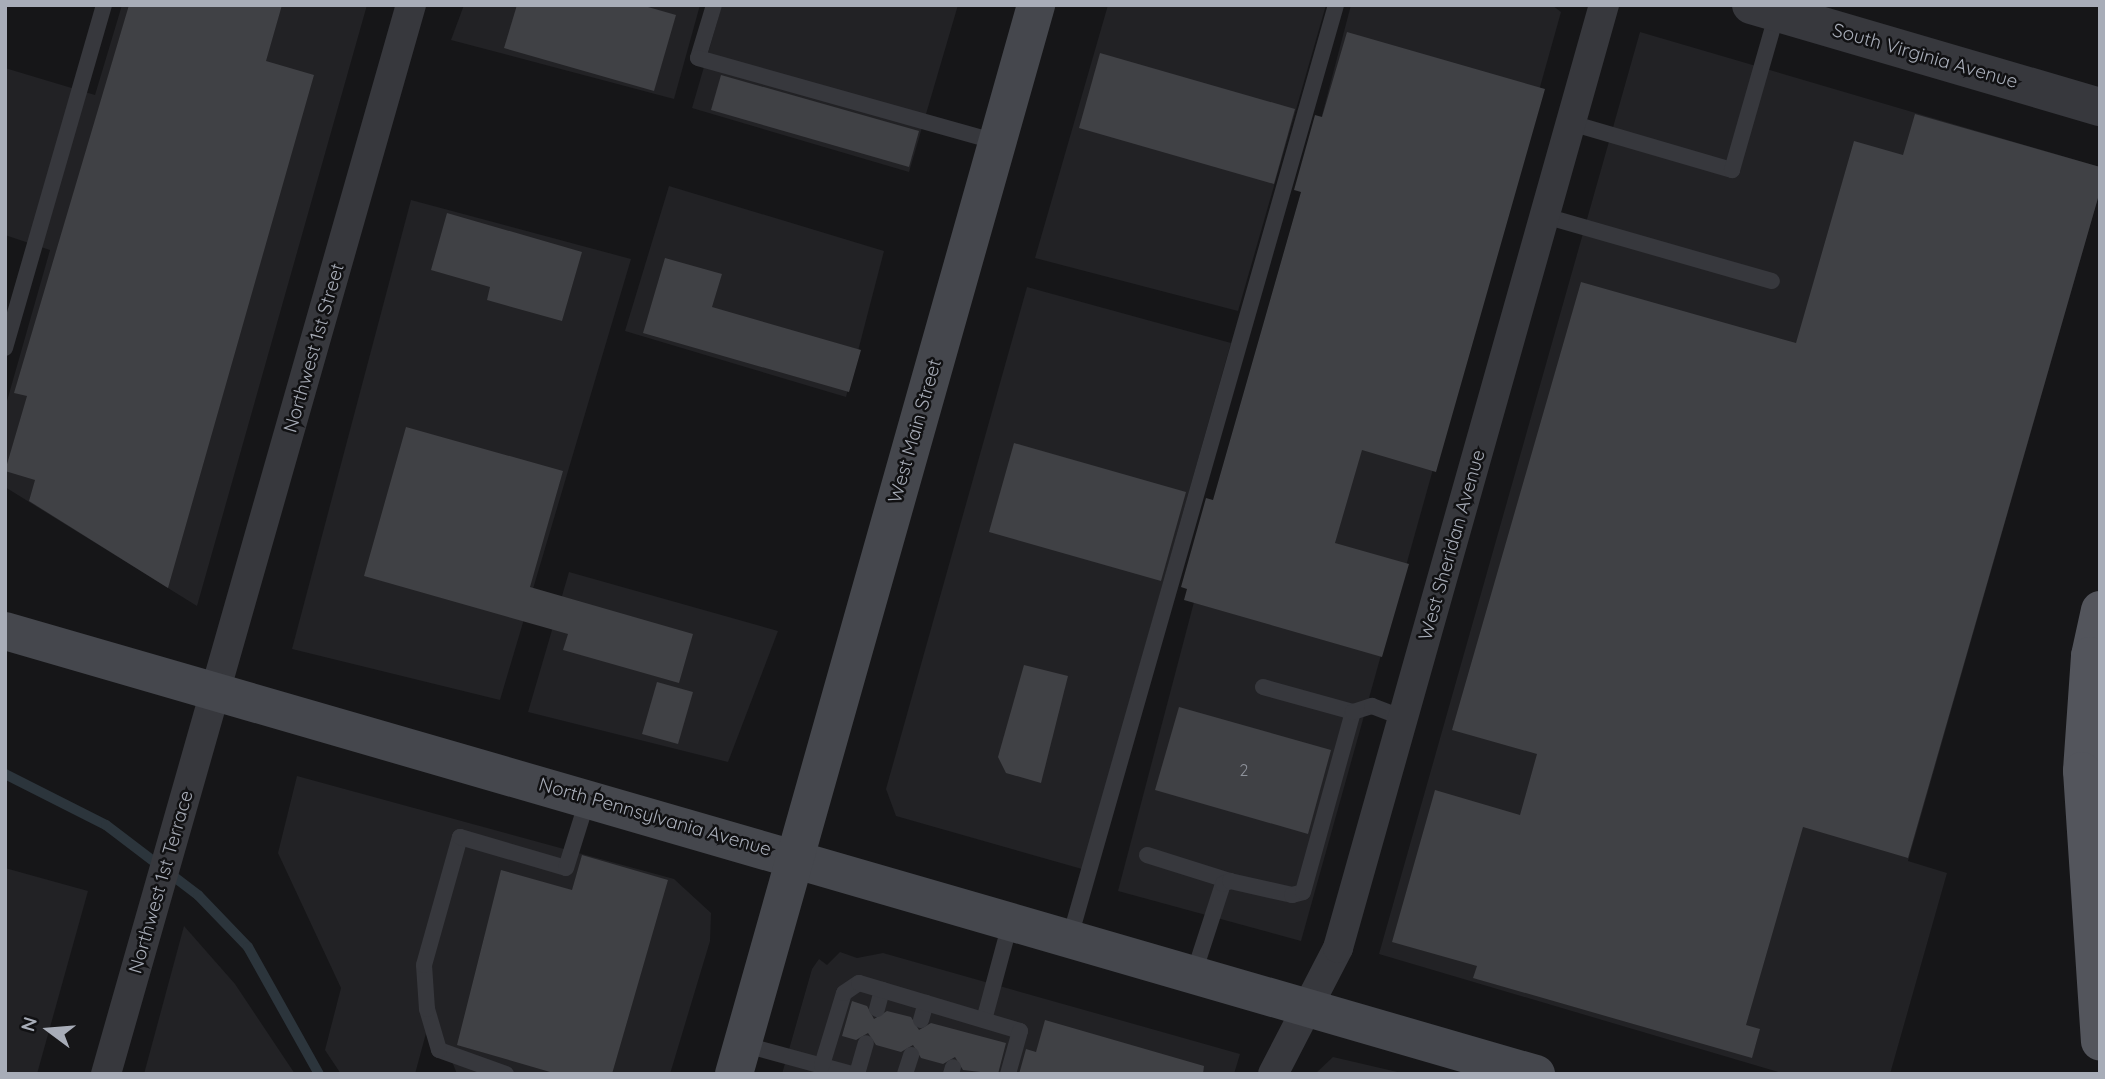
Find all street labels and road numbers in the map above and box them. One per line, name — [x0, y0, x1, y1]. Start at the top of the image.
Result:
street label: South Virginia Avenue — [1830, 19, 2020, 93]
street label: Northwest 1st Street — [279, 261, 349, 435]
street label: West Main Street — [884, 356, 946, 506]
street label: West Sheridan Avenue — [1414, 447, 1490, 643]
street label: North Pennsylvania Avenue — [536, 773, 774, 861]
street label: Northwest 1st Terrace — [124, 788, 198, 976]

